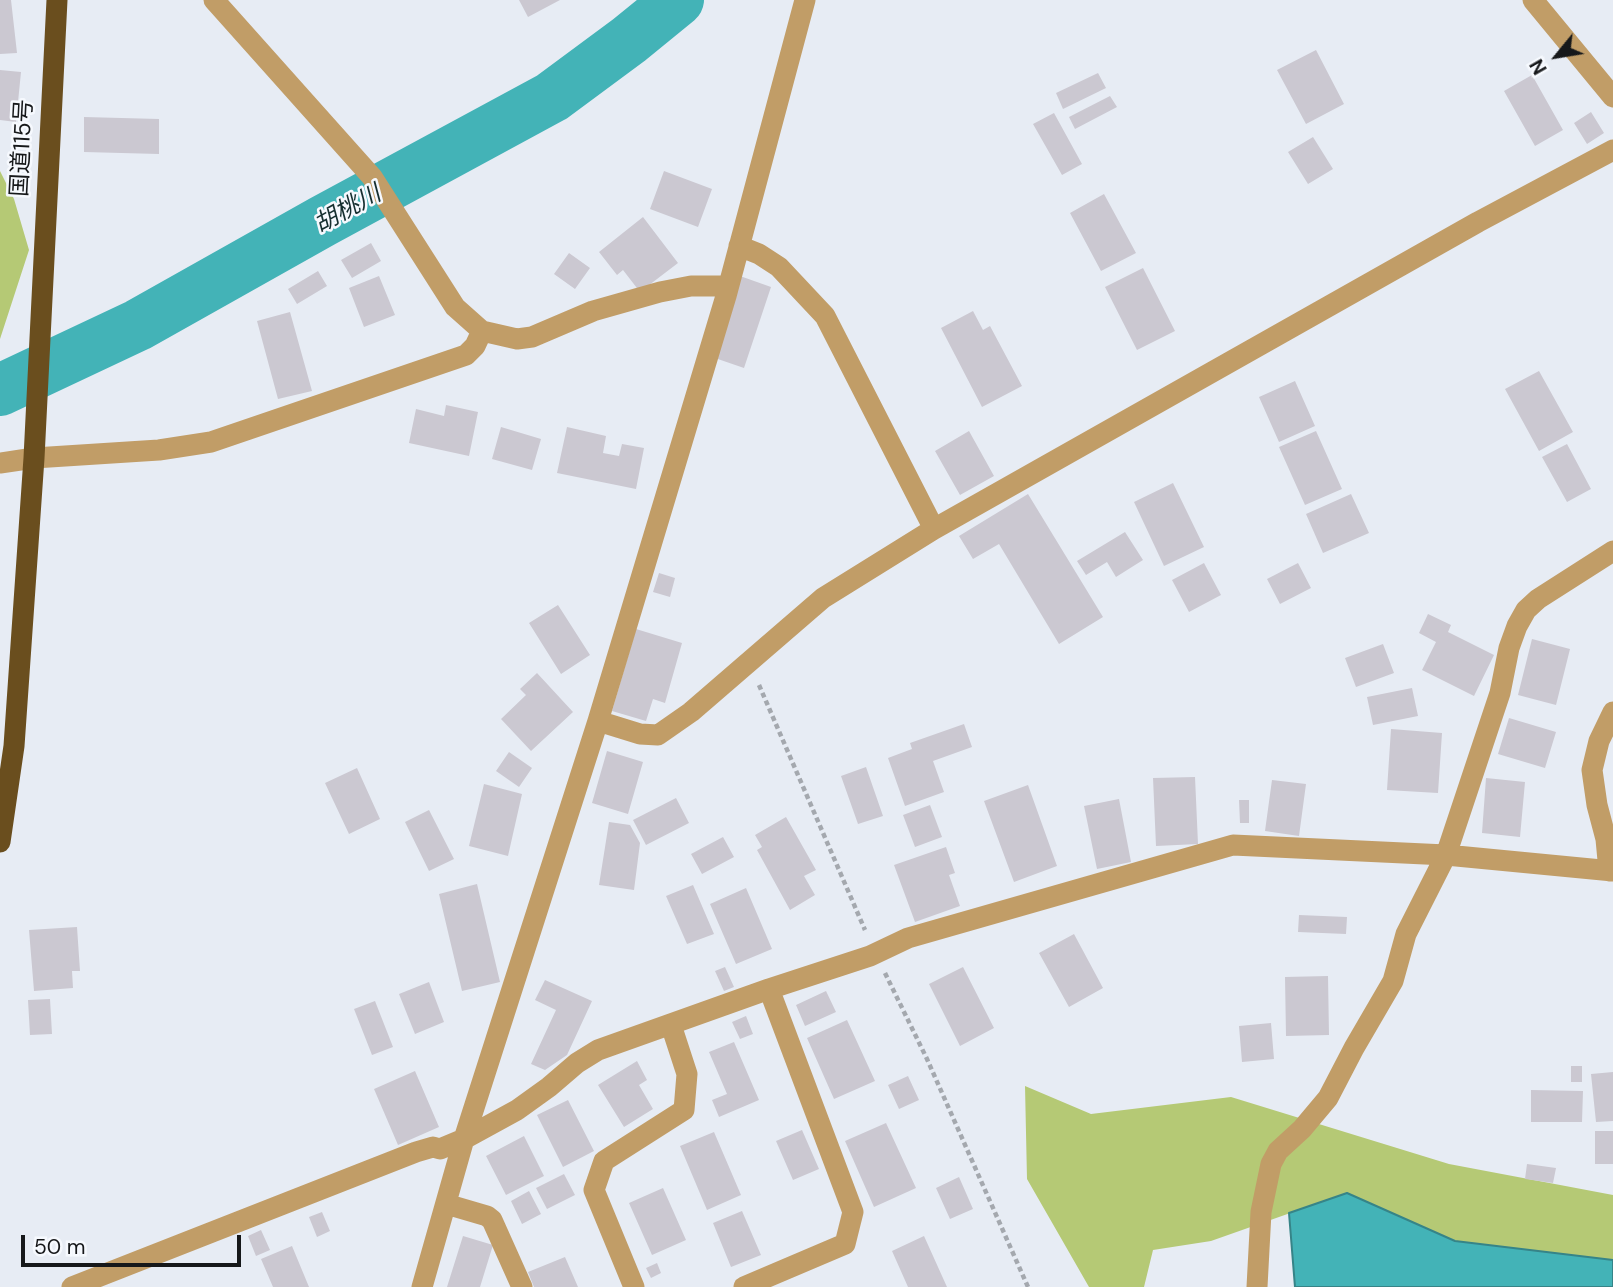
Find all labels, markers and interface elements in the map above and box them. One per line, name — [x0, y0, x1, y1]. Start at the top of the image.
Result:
north arrow — [1522, 21, 1592, 91]
text: N — [1524, 55, 1553, 79]
street label: 国道115号 — [7, 99, 39, 197]
water label: 胡桃川 — [310, 180, 386, 240]
scale bar — [24, 1220, 245, 1264]
text: 50 m — [34, 1233, 85, 1261]

